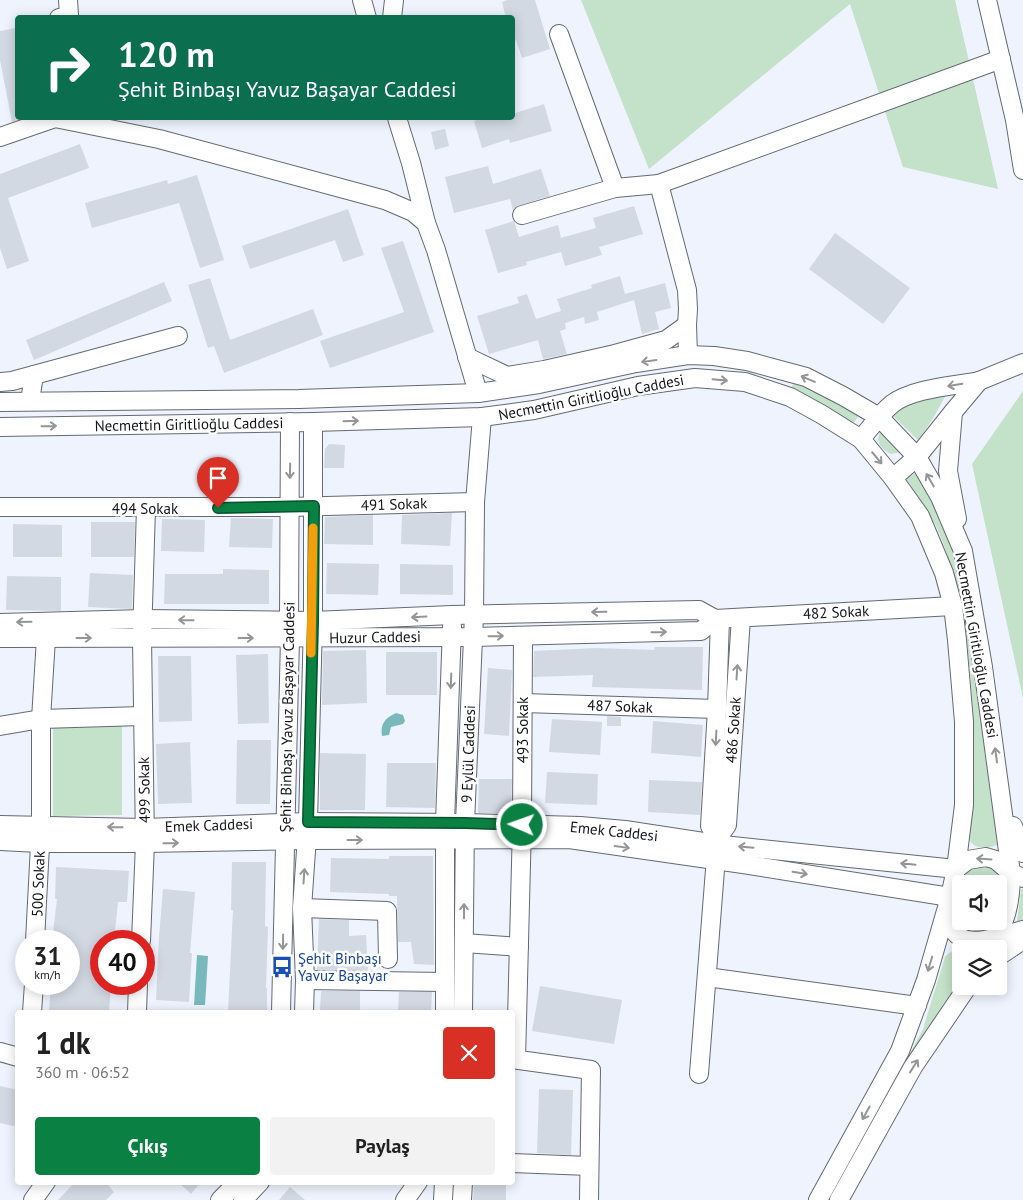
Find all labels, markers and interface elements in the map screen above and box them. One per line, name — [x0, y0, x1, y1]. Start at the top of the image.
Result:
text: 120 m — [118, 31, 215, 77]
icon: right — [35, 35, 100, 100]
text: Şehit Binbaşı Yavuz Başayar Caddesi — [118, 75, 457, 103]
one-way arrow — [642, 356, 658, 366]
street label: Necmettin Giritlioğlu Caddesi — [497, 370, 685, 424]
one-way arrow — [801, 373, 816, 383]
one-way arrow — [711, 375, 727, 385]
one-way arrow — [947, 381, 963, 391]
street label: Necmettin Giritlioğlu Caddesi — [94, 413, 284, 435]
one-way arrow — [343, 417, 359, 426]
one-way arrow — [40, 422, 56, 431]
one-way arrow — [871, 451, 882, 464]
pin — [197, 457, 239, 508]
one-way arrow — [285, 462, 295, 478]
icon: arrive — [204, 464, 232, 492]
one-way arrow — [925, 474, 935, 488]
street label: 491 Sokak — [361, 493, 428, 515]
street label: 494 Sokak — [112, 499, 179, 518]
street label: Necmettin Giritlioğlu Caddesi — [951, 550, 1003, 740]
street label: Şehit Binbaşı Yavuz Başayar Caddesi — [275, 601, 299, 833]
street label: 482 Sokak — [802, 601, 870, 623]
one-way arrow — [591, 607, 607, 617]
one-way arrow — [411, 612, 427, 621]
one-way arrow — [179, 615, 195, 625]
one-way arrow — [16, 618, 32, 627]
street label: Huzur Caddesi — [329, 627, 421, 647]
one-way arrow — [650, 627, 666, 637]
one-way arrow — [488, 632, 504, 641]
one-way arrow — [75, 633, 91, 643]
one-way arrow — [238, 633, 254, 643]
one-way arrow — [733, 664, 742, 680]
one-way arrow — [446, 673, 456, 689]
street label: 487 Sokak — [587, 695, 654, 717]
street label: 486 Sokak — [721, 695, 745, 764]
street label: 493 Sokak — [513, 696, 532, 763]
street label: 9 Eylül Caddesi — [457, 705, 479, 803]
one-way arrow — [711, 729, 720, 745]
one-way arrow — [990, 748, 1000, 764]
street label: 499 Sokak — [134, 756, 154, 823]
position arrow — [495, 798, 547, 850]
street label: Emek Caddesi — [164, 814, 254, 836]
street label: Emek Caddesi — [569, 817, 659, 845]
one-way arrow — [107, 822, 123, 832]
one-way arrow — [347, 835, 363, 845]
one-way arrow — [163, 838, 179, 847]
one-way arrow — [614, 842, 630, 852]
one-way arrow — [738, 842, 754, 852]
street label: 500 Sokak — [27, 850, 49, 917]
one-way arrow — [977, 854, 993, 863]
one-way arrow — [900, 859, 916, 869]
one-way arrow — [300, 869, 309, 885]
one-way arrow — [792, 869, 808, 879]
map controls — [952, 875, 1007, 995]
button: sound — [952, 875, 1007, 930]
one-way arrow — [459, 904, 469, 920]
speed limit sign: 40 — [90, 930, 155, 995]
one-way arrow — [278, 934, 288, 950]
text: 31 — [33, 940, 62, 972]
button: layers — [952, 940, 1007, 995]
place label: Şehit Binbaşı Yavuz Başayar — [298, 949, 388, 985]
bus stop icon: Şehit Binbaşı Yavuz Başayar — [269, 954, 295, 980]
one-way arrow — [925, 956, 935, 972]
text: km/h — [34, 967, 61, 982]
text: 1 dk — [35, 1023, 91, 1062]
button: close — [443, 1027, 495, 1079]
one-way arrow — [909, 1059, 920, 1073]
text: 360 m · 06:52 — [35, 1062, 130, 1082]
one-way arrow — [861, 1105, 870, 1120]
button: Çıkış — [35, 1117, 260, 1175]
button: Paylaş — [270, 1117, 495, 1175]

